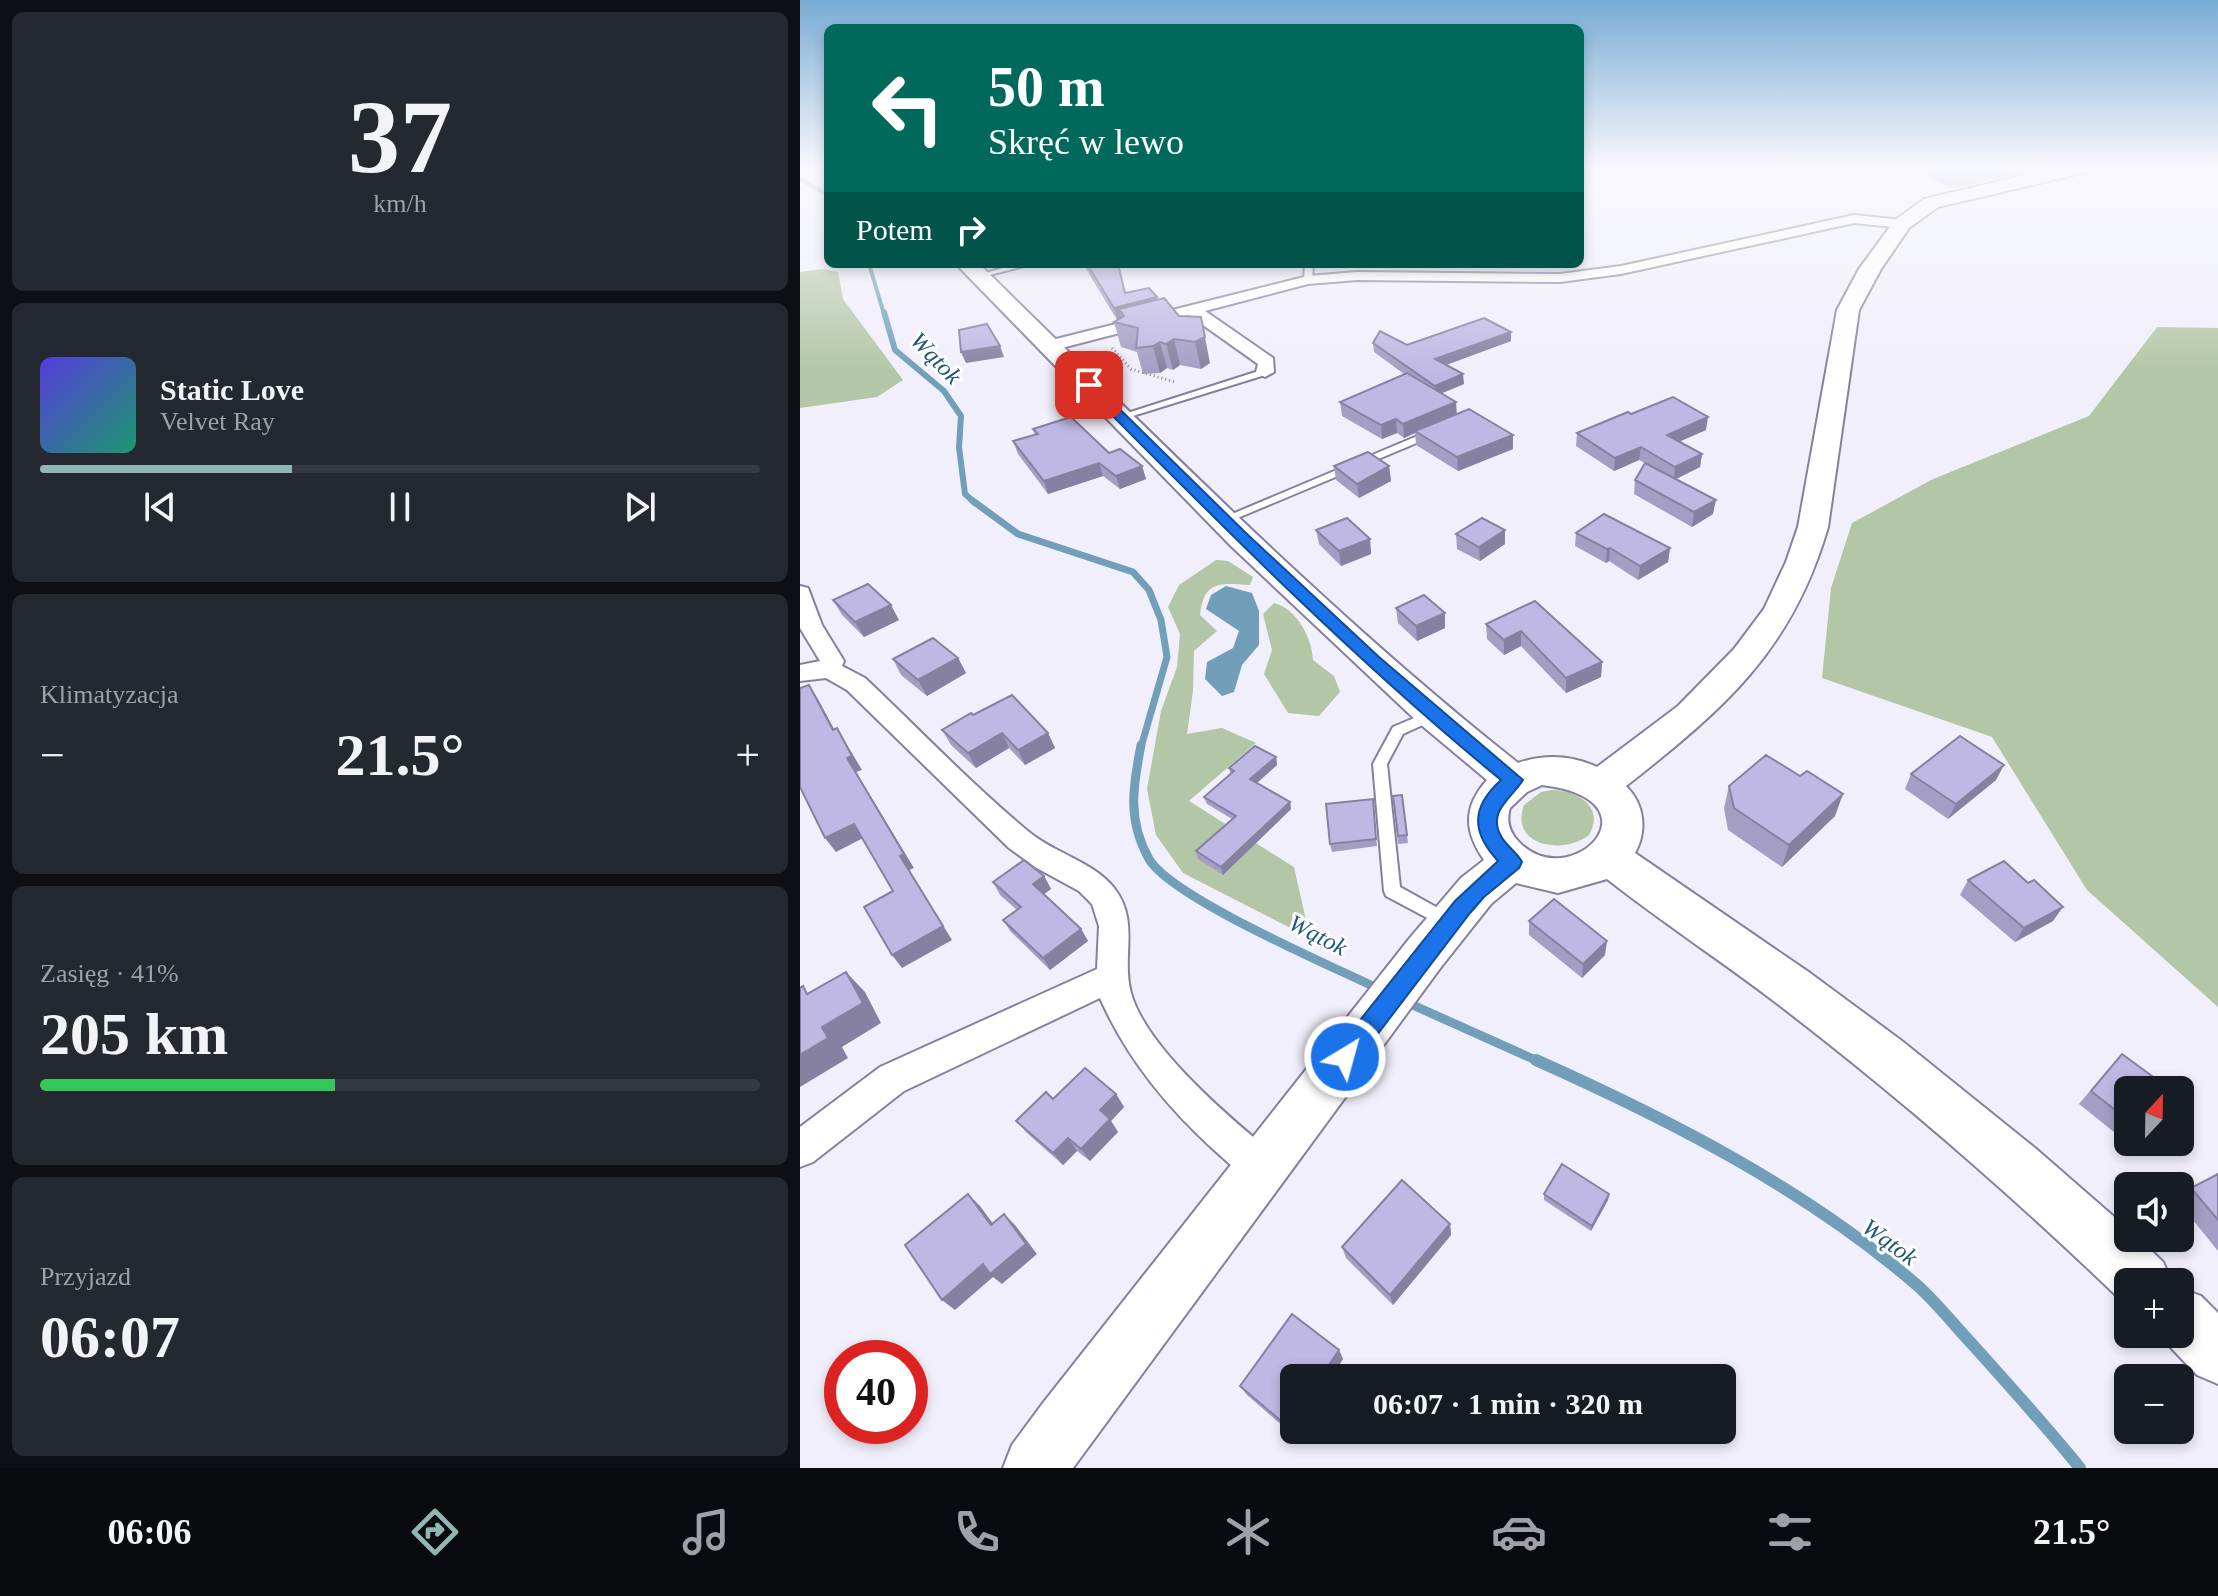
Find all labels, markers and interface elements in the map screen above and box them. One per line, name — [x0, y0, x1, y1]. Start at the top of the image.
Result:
icon: left — [856, 56, 960, 160]
text: 50 m — [988, 56, 1105, 118]
text: 37 — [348, 79, 452, 194]
text: Skręć w lewo — [988, 122, 1184, 162]
text: km/h — [373, 189, 427, 218]
icon: right — [949, 208, 993, 252]
text: Potem — [856, 213, 933, 246]
water label: Wątok — [905, 327, 967, 389]
pin — [1055, 351, 1123, 419]
icon: arrive — [1067, 363, 1111, 407]
text: Static Love — [160, 373, 304, 406]
text: Velvet Ray — [160, 407, 275, 436]
icon: previous — [138, 485, 182, 529]
icon: pause — [378, 485, 422, 529]
icon: next — [618, 485, 662, 529]
text: Klimatyzacja — [40, 680, 179, 709]
text: 21.5° — [336, 722, 465, 788]
text: − — [40, 731, 65, 780]
text: + — [735, 731, 760, 780]
water label: Wątok — [1285, 909, 1352, 961]
text: Zasięg · 41% — [40, 959, 179, 988]
text: 205 km — [40, 1001, 228, 1067]
position arrow — [1303, 1015, 1387, 1099]
north arrow — [2114, 1076, 2194, 1156]
map controls — [2114, 1076, 2194, 1444]
button: sound — [2114, 1172, 2194, 1252]
water label: Wątok — [1858, 1213, 1923, 1271]
text: Przyjazd — [40, 1262, 131, 1291]
button: + — [2114, 1268, 2194, 1348]
text: 06:07 — [40, 1304, 180, 1370]
speed limit sign: 40 — [824, 1340, 928, 1444]
button: − — [2114, 1364, 2194, 1444]
text: 06:07 · 1 min · 320 m — [1373, 1387, 1643, 1420]
icon: directions — [407, 1504, 463, 1560]
icon: music — [678, 1504, 734, 1560]
icon: phone — [949, 1504, 1005, 1560]
icon: climate — [1220, 1504, 1276, 1560]
icon: car — [1491, 1504, 1547, 1560]
icon: filters — [1762, 1504, 1818, 1560]
text: 06:06 — [108, 1512, 192, 1552]
text: 21.5° — [2033, 1512, 2110, 1552]

